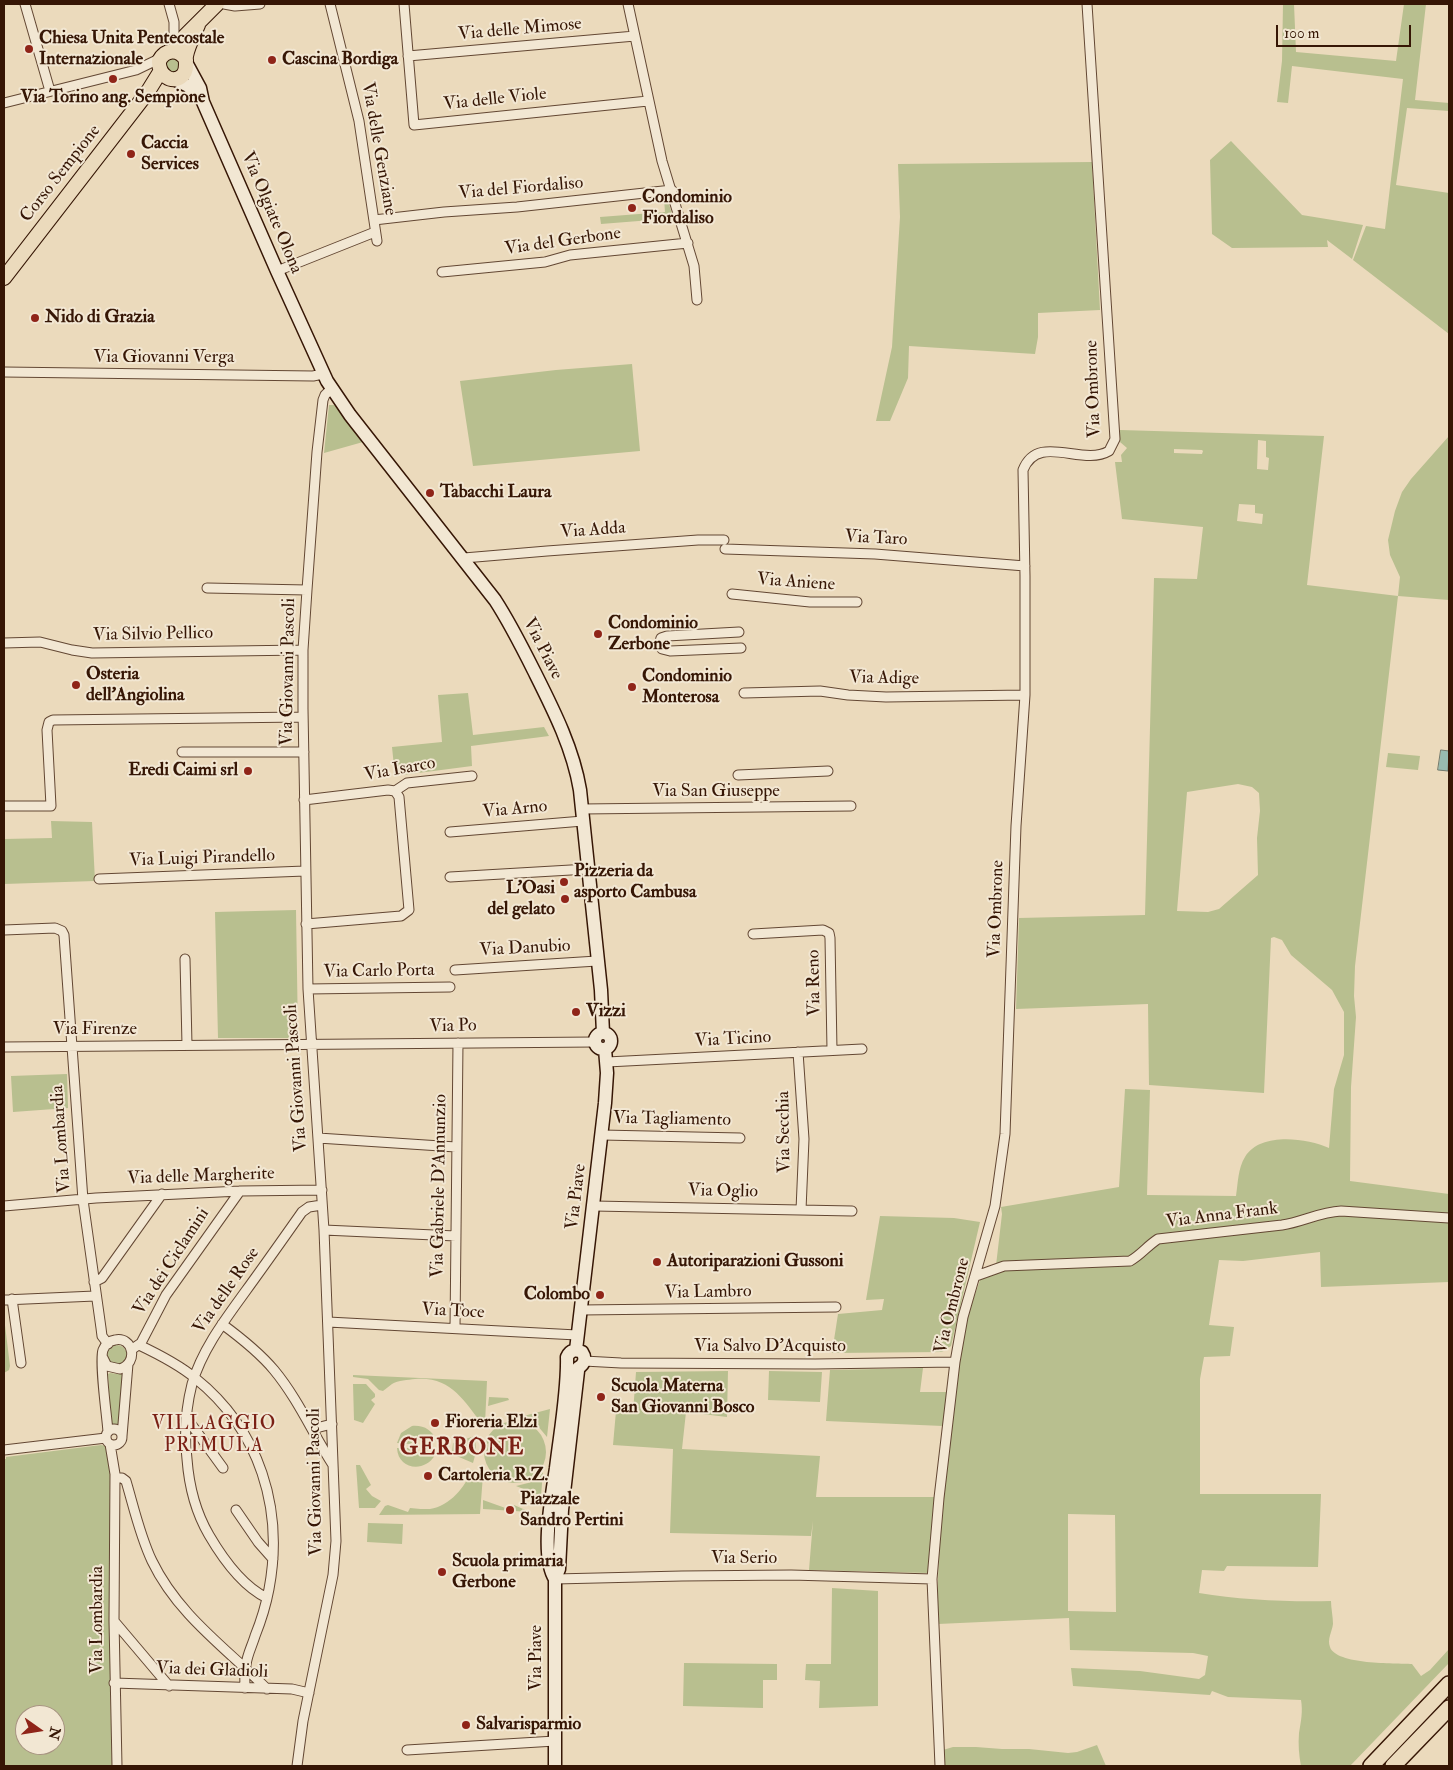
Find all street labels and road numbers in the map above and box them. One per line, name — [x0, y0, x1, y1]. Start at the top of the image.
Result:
street label: Via delle Mimose — [457, 14, 583, 46]
street label: Via delle Genziane — [356, 81, 400, 217]
street label: Via delle Viole — [442, 84, 548, 116]
street label: Corso Sempione — [16, 121, 106, 227]
street label: Via Olgiate Olona — [236, 149, 306, 277]
street label: Via del Fiordaliso — [458, 173, 584, 205]
street label: Via del Gerbone — [504, 223, 622, 261]
street label: Via Ombrone — [1081, 340, 1107, 438]
street label: Via Giovanni Verga — [94, 347, 234, 369]
street label: Via Adda — [560, 518, 626, 544]
street label: Via Taro — [844, 527, 908, 551]
street label: Via Aniene — [756, 569, 836, 597]
street label: Via Giovanni Pascoli — [277, 598, 301, 746]
street label: Via Piave — [517, 615, 567, 683]
street label: Via Silvio Pellico — [93, 623, 213, 647]
street label: Via Adige — [849, 668, 919, 690]
street label: Via Isarco — [363, 753, 437, 787]
street label: Via San Giuseppe — [652, 781, 780, 803]
street label: Via Arno — [482, 796, 548, 824]
street label: Via Luigi Pirandello — [129, 846, 275, 872]
street label: Via Ombrone — [984, 860, 1010, 958]
street label: Via Danubio — [479, 936, 571, 962]
street label: Via Reno — [804, 949, 826, 1017]
street label: Via Carlo Porta — [323, 960, 435, 984]
street label: Via Giovanni Pascoli — [281, 1003, 313, 1153]
street label: Via Po — [429, 1016, 477, 1038]
street label: Via Firenze — [53, 1019, 137, 1041]
street label: Via Ticino — [694, 1027, 772, 1053]
street label: Via Lombardia — [47, 1084, 77, 1194]
street label: Via Secchia — [773, 1091, 797, 1173]
street label: Via Gabriele D'Annunzio — [428, 1094, 452, 1278]
street label: Via Tagliamento — [613, 1108, 731, 1132]
street label: Via Piave — [562, 1163, 592, 1231]
street label: Via delle Margherite — [127, 1164, 275, 1190]
street label: Via Oglio — [688, 1181, 758, 1203]
street label: Via Anna Frank — [1165, 1198, 1279, 1234]
street label: Via dei Ciclamini — [129, 1204, 215, 1320]
street label: Via delle Rose — [189, 1244, 265, 1338]
street label: Via Ombrone — [931, 1256, 975, 1356]
street label: Via Lambro — [664, 1281, 752, 1305]
street label: Via Toce — [421, 1300, 485, 1324]
street label: Via Salvo D'Acquisto — [694, 1336, 846, 1358]
street label: Via Giovanni Pascoli — [304, 1408, 328, 1556]
street label: Via Serio — [711, 1548, 777, 1570]
street label: Via Lombardia — [87, 1566, 109, 1674]
street label: Via Piave — [526, 1625, 548, 1691]
street label: Via dei Gladioli — [156, 1658, 268, 1684]

